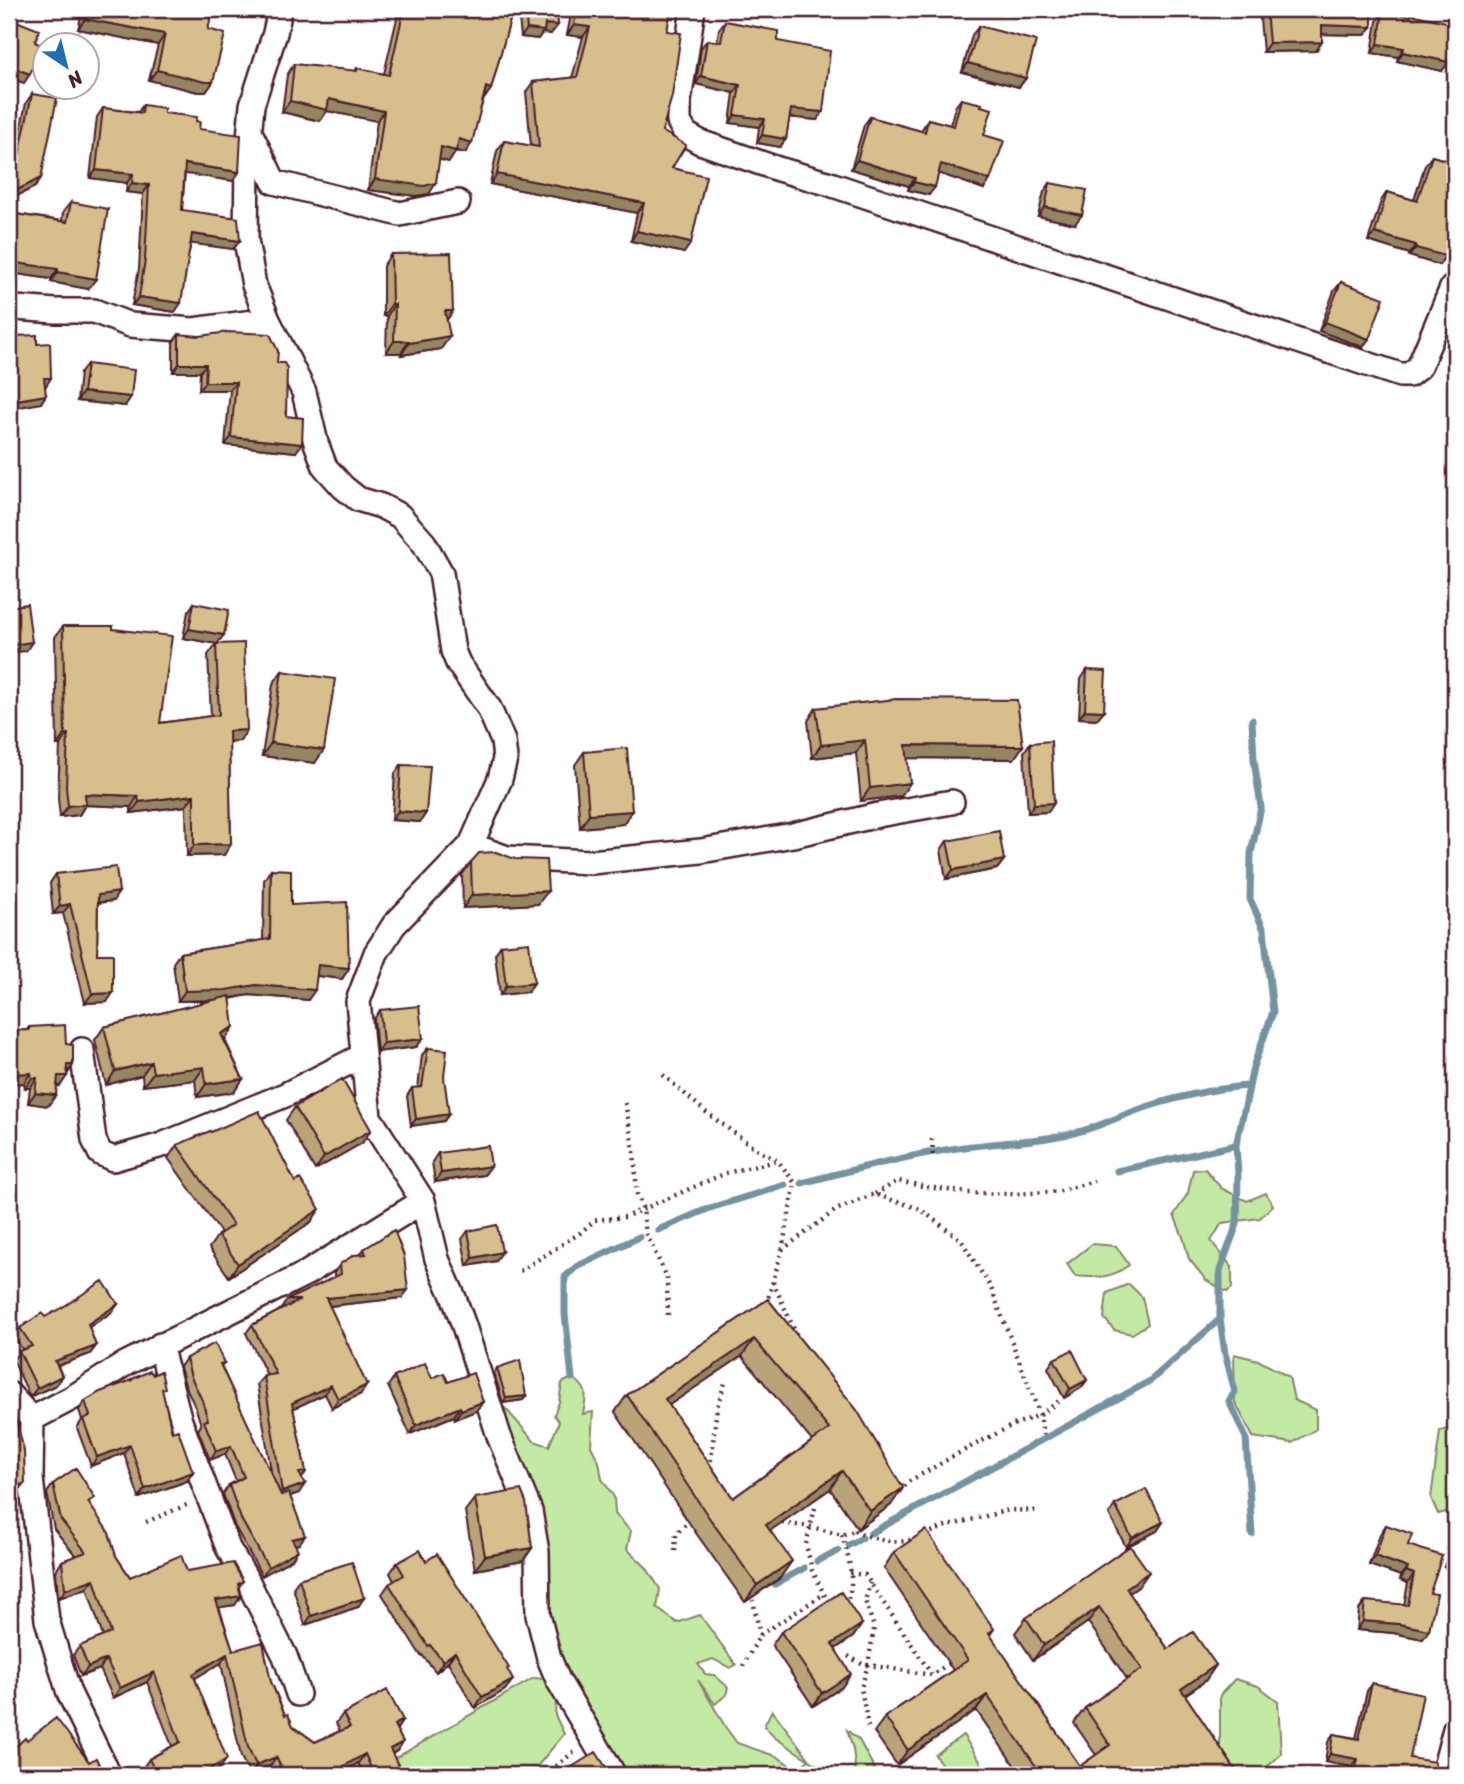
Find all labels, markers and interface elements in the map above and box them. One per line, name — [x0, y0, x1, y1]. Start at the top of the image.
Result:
north arrow — [32, 32, 102, 102]
text: N — [60, 62, 91, 97]

